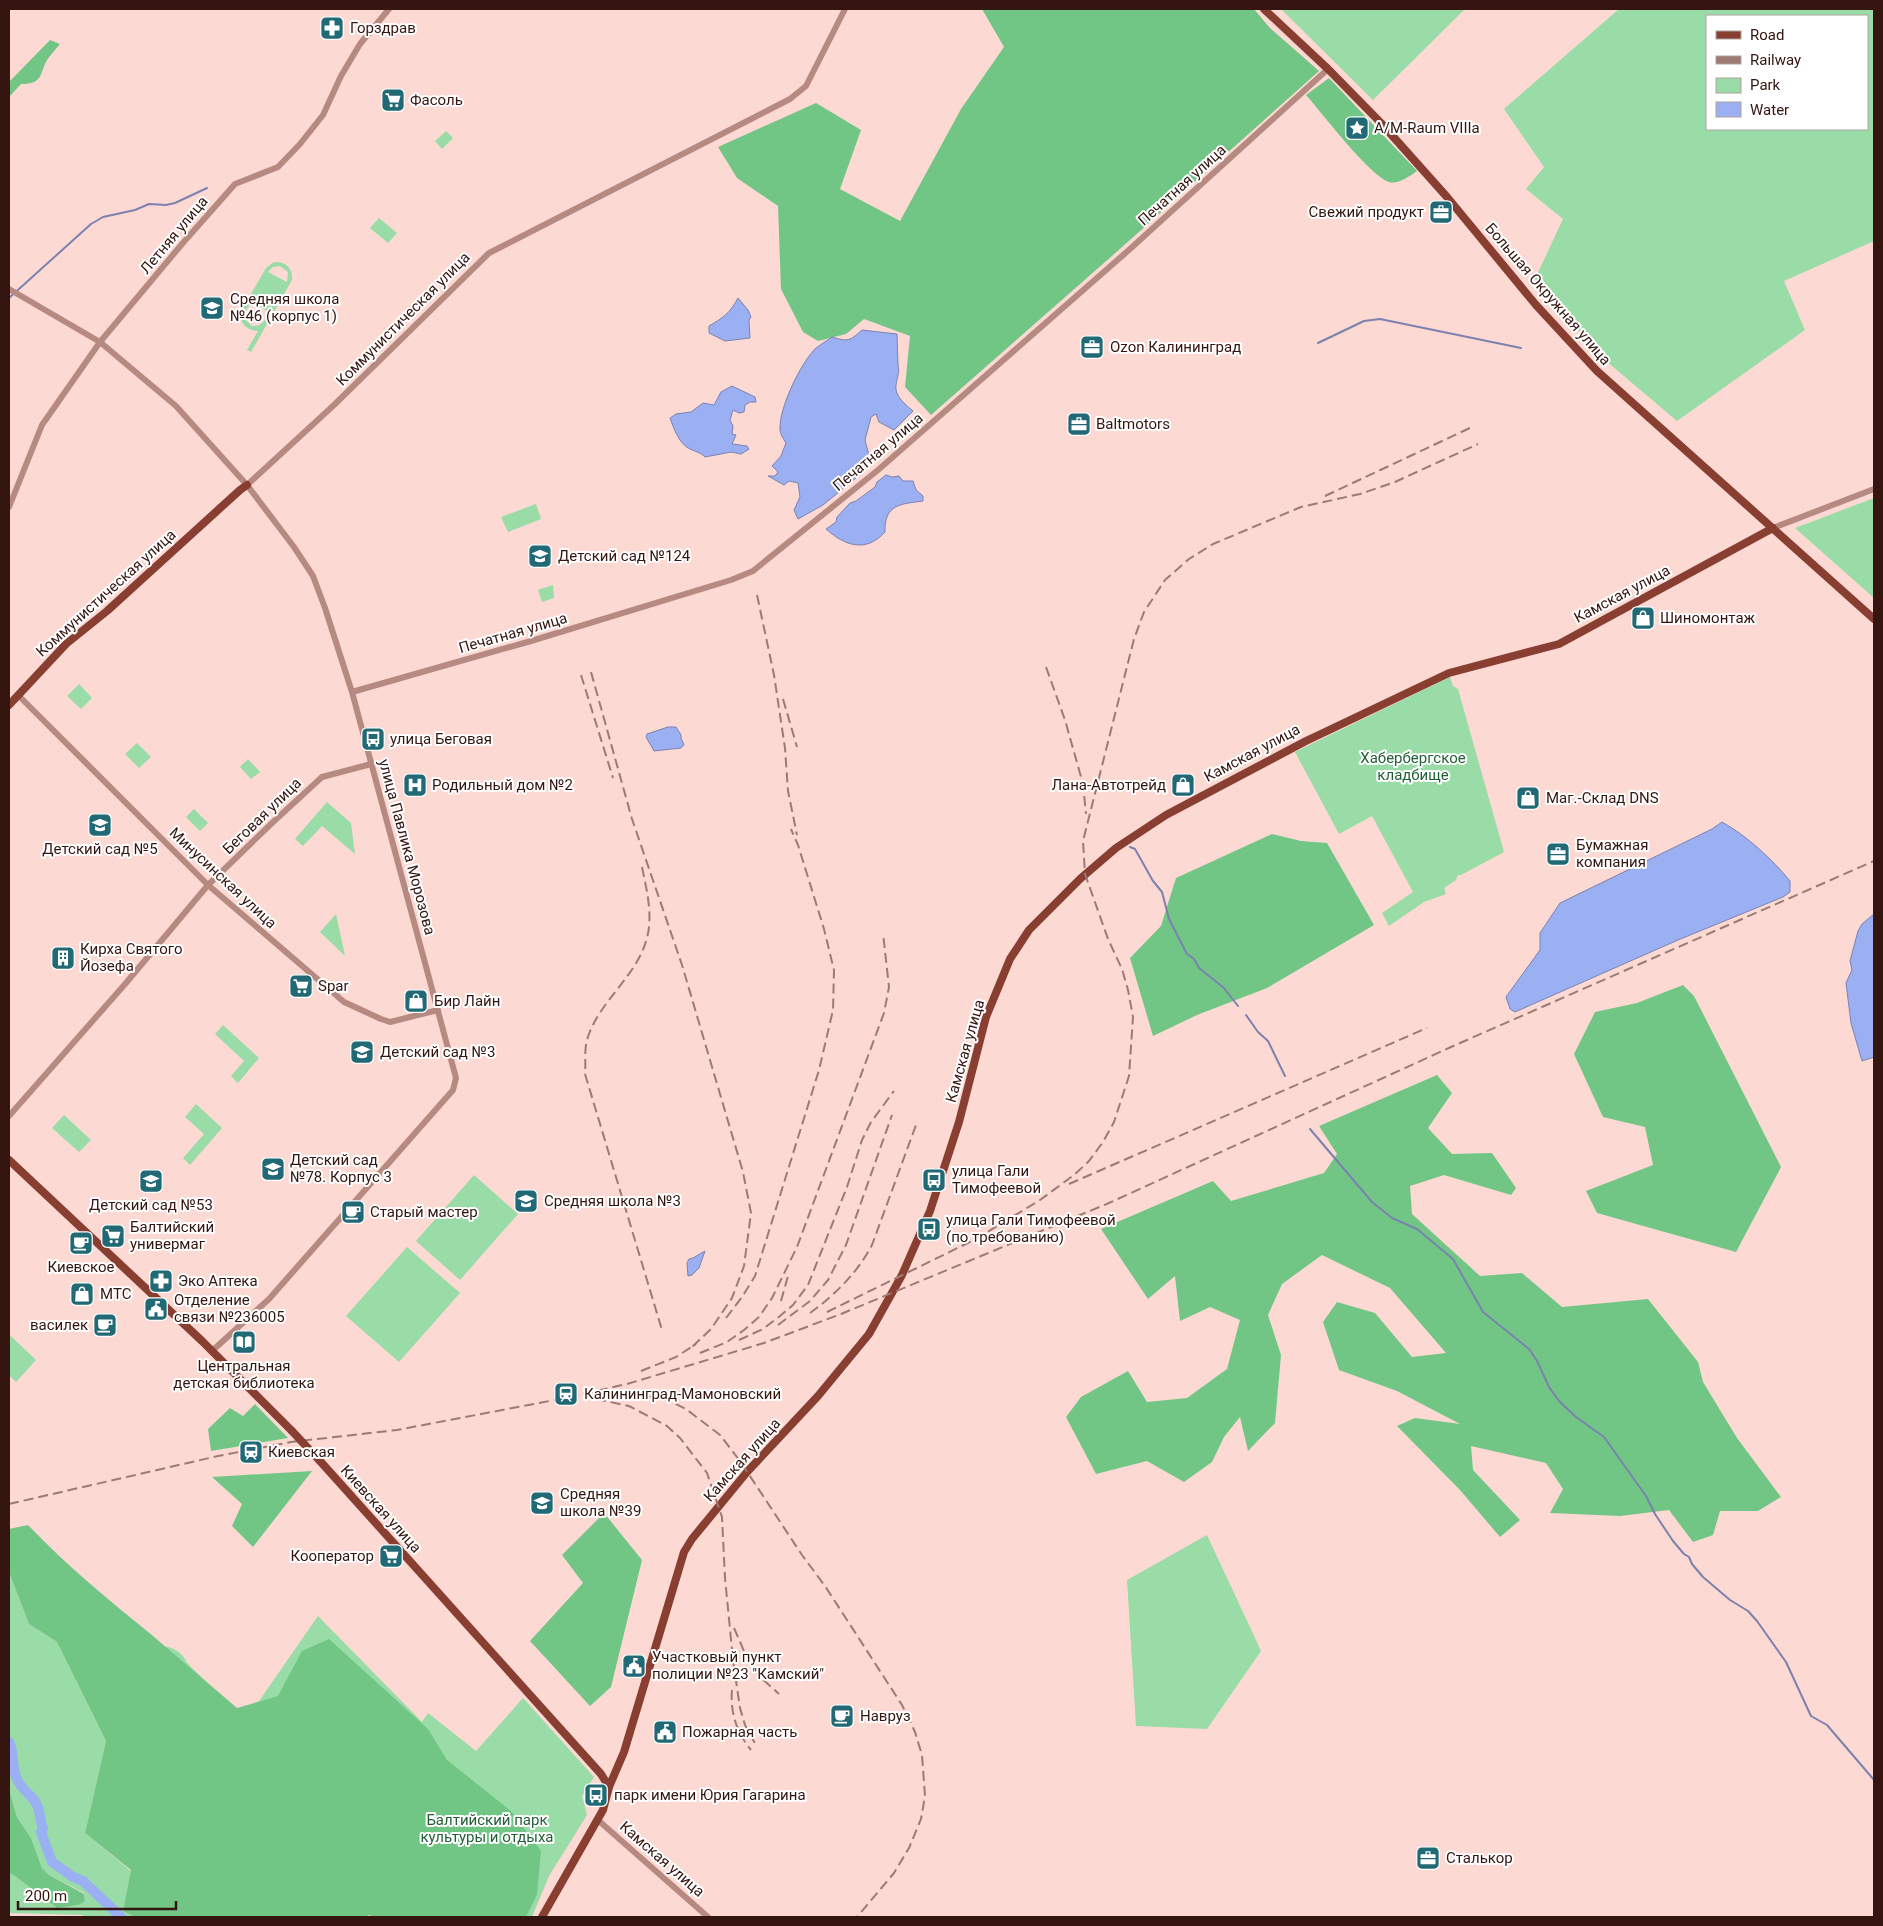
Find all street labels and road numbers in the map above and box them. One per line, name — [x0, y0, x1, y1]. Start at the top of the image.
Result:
street label: Печатная улица — [1134, 141, 1230, 229]
street label: Летняя улица — [136, 193, 212, 277]
street label: Большая Окружная улица — [1481, 219, 1615, 369]
street label: Коммунистическая улица — [332, 248, 474, 390]
street label: Печатная улица — [829, 409, 927, 495]
street label: Коммунистическая улица — [32, 526, 180, 660]
street label: Камская улица — [1571, 561, 1673, 627]
street label: Печатная улица — [457, 609, 569, 657]
street label: Камская улица — [1201, 720, 1303, 786]
street label: улица Павлика Морозова — [375, 757, 439, 937]
street label: Беговая улица — [219, 774, 305, 858]
street label: Минусинская улица — [166, 824, 280, 932]
street label: Камская улица — [942, 997, 988, 1105]
street label: Камская улица — [700, 1415, 784, 1505]
street label: Киевская улица — [337, 1461, 425, 1557]
street label: Камская улица — [616, 1817, 708, 1901]

